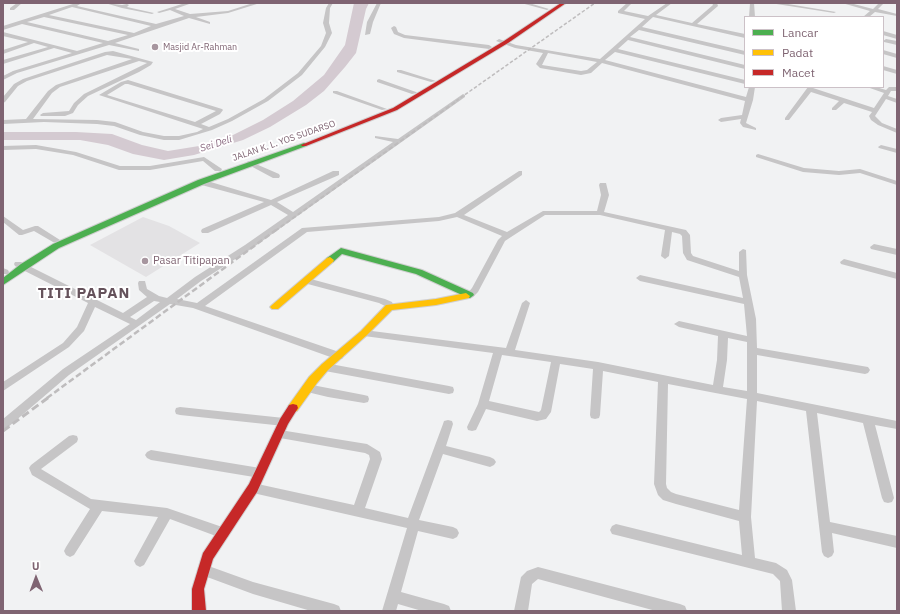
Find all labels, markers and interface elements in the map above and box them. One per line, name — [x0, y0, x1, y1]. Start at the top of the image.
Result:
legend — [744, 16, 884, 88]
text: Lancar — [782, 25, 818, 40]
marker: Masjid Ar-Rahman — [150, 42, 160, 52]
place label: Masjid Ar-Rahman — [163, 42, 237, 52]
text: Padat — [782, 45, 813, 60]
text: Macet — [782, 65, 815, 80]
street label: JALAN K. L. YOS SUDARSO — [231, 118, 337, 164]
water label: Sei Deli — [199, 133, 233, 155]
place label: Pasar Titipapan — [153, 254, 230, 268]
marker: Pasar Titipapan — [140, 256, 150, 266]
district label: TITI PAPAN — [38, 285, 130, 303]
north arrow — [16, 558, 56, 598]
text: U — [32, 559, 40, 573]

